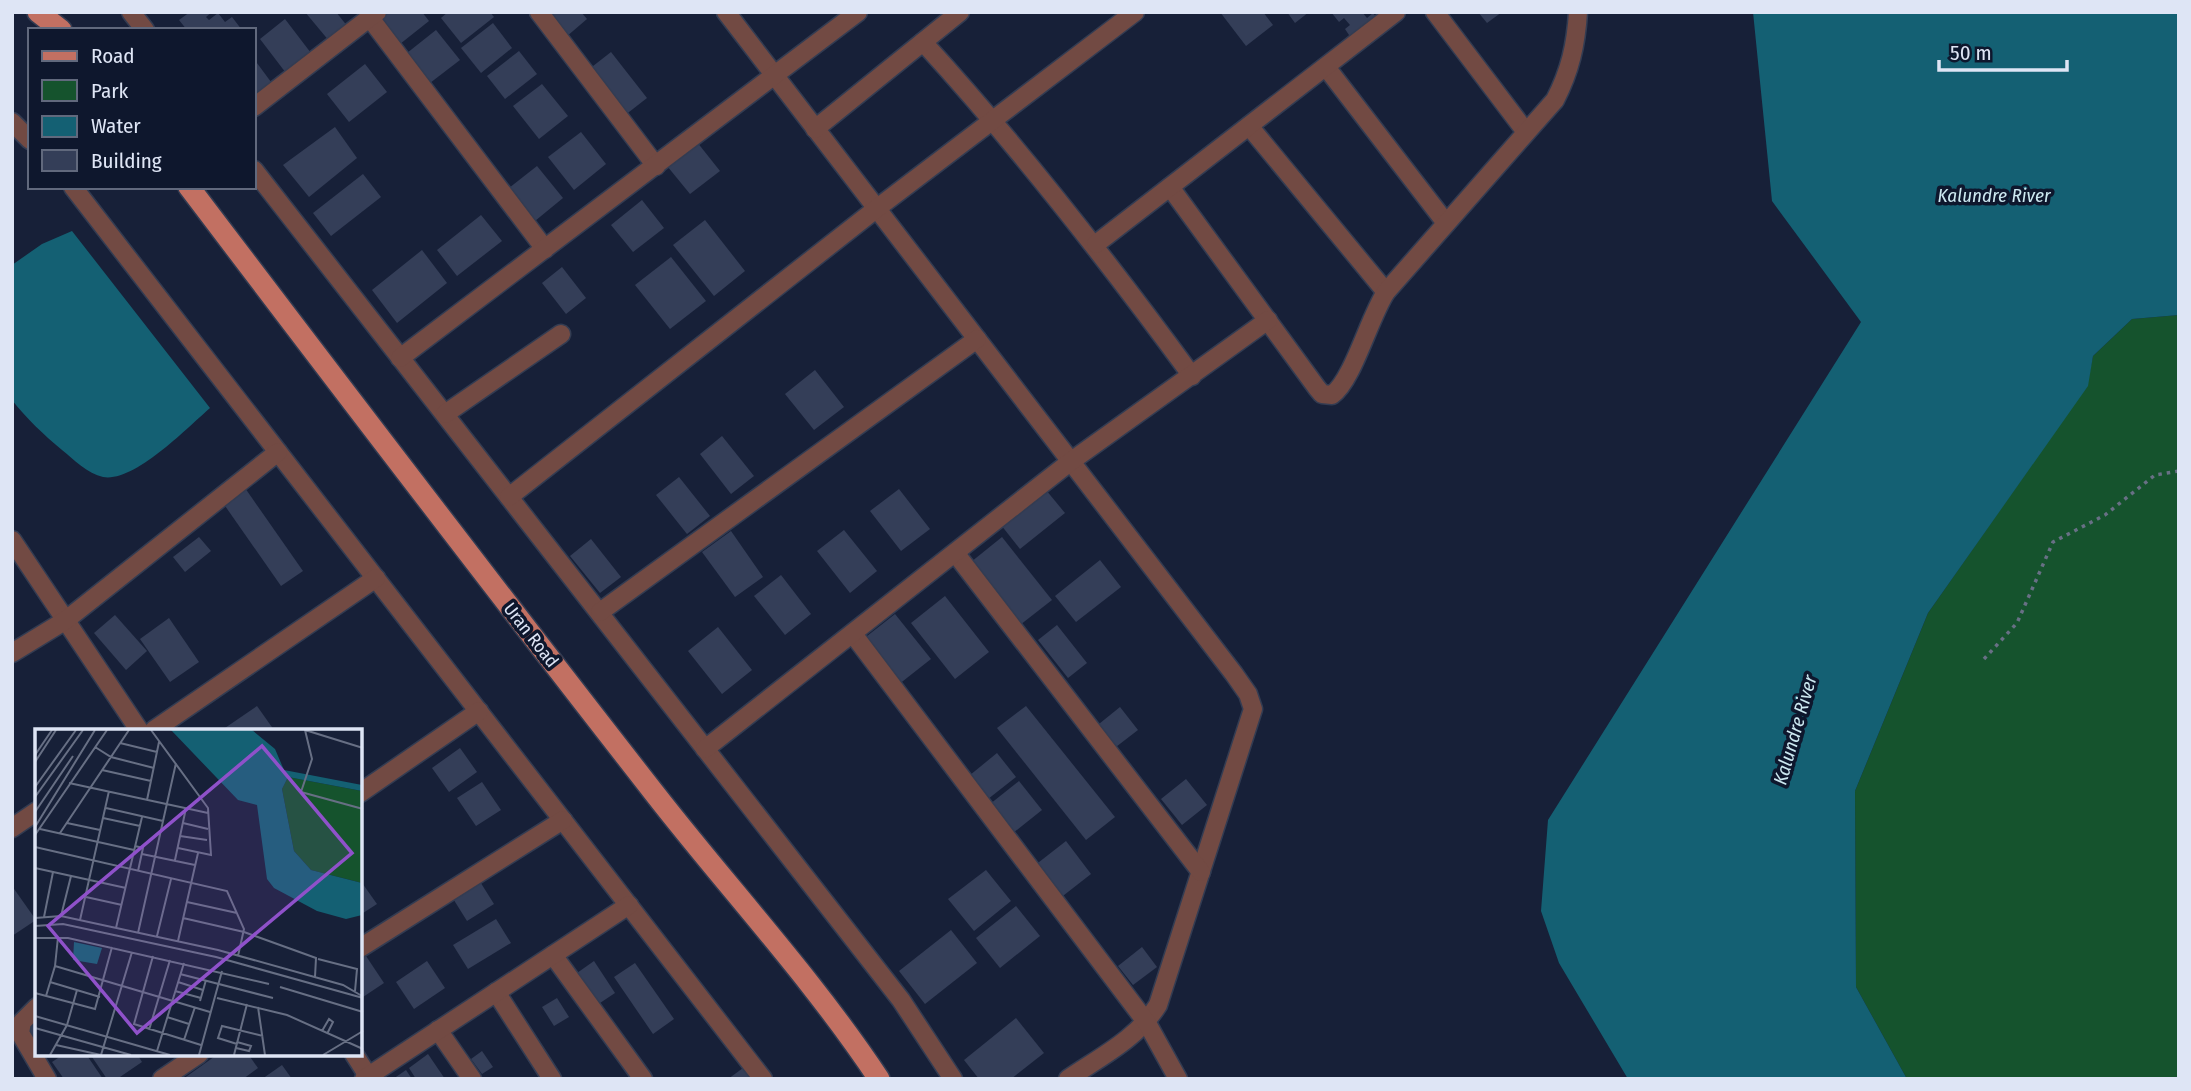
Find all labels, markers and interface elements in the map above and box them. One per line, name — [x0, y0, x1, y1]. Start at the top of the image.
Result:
legend — [28, 28, 256, 189]
scale bar — [1939, 28, 2067, 72]
text: 50 m — [1950, 40, 1992, 66]
text: Road — [91, 43, 135, 69]
text: Park — [91, 78, 129, 104]
text: Water — [91, 113, 141, 139]
text: Building — [91, 148, 162, 174]
water label: Kalundre River — [1938, 184, 2052, 207]
street label: Uran Road — [499, 598, 563, 672]
water label: Kalundre River — [1768, 671, 1822, 787]
inset map — [35, 729, 362, 1056]

